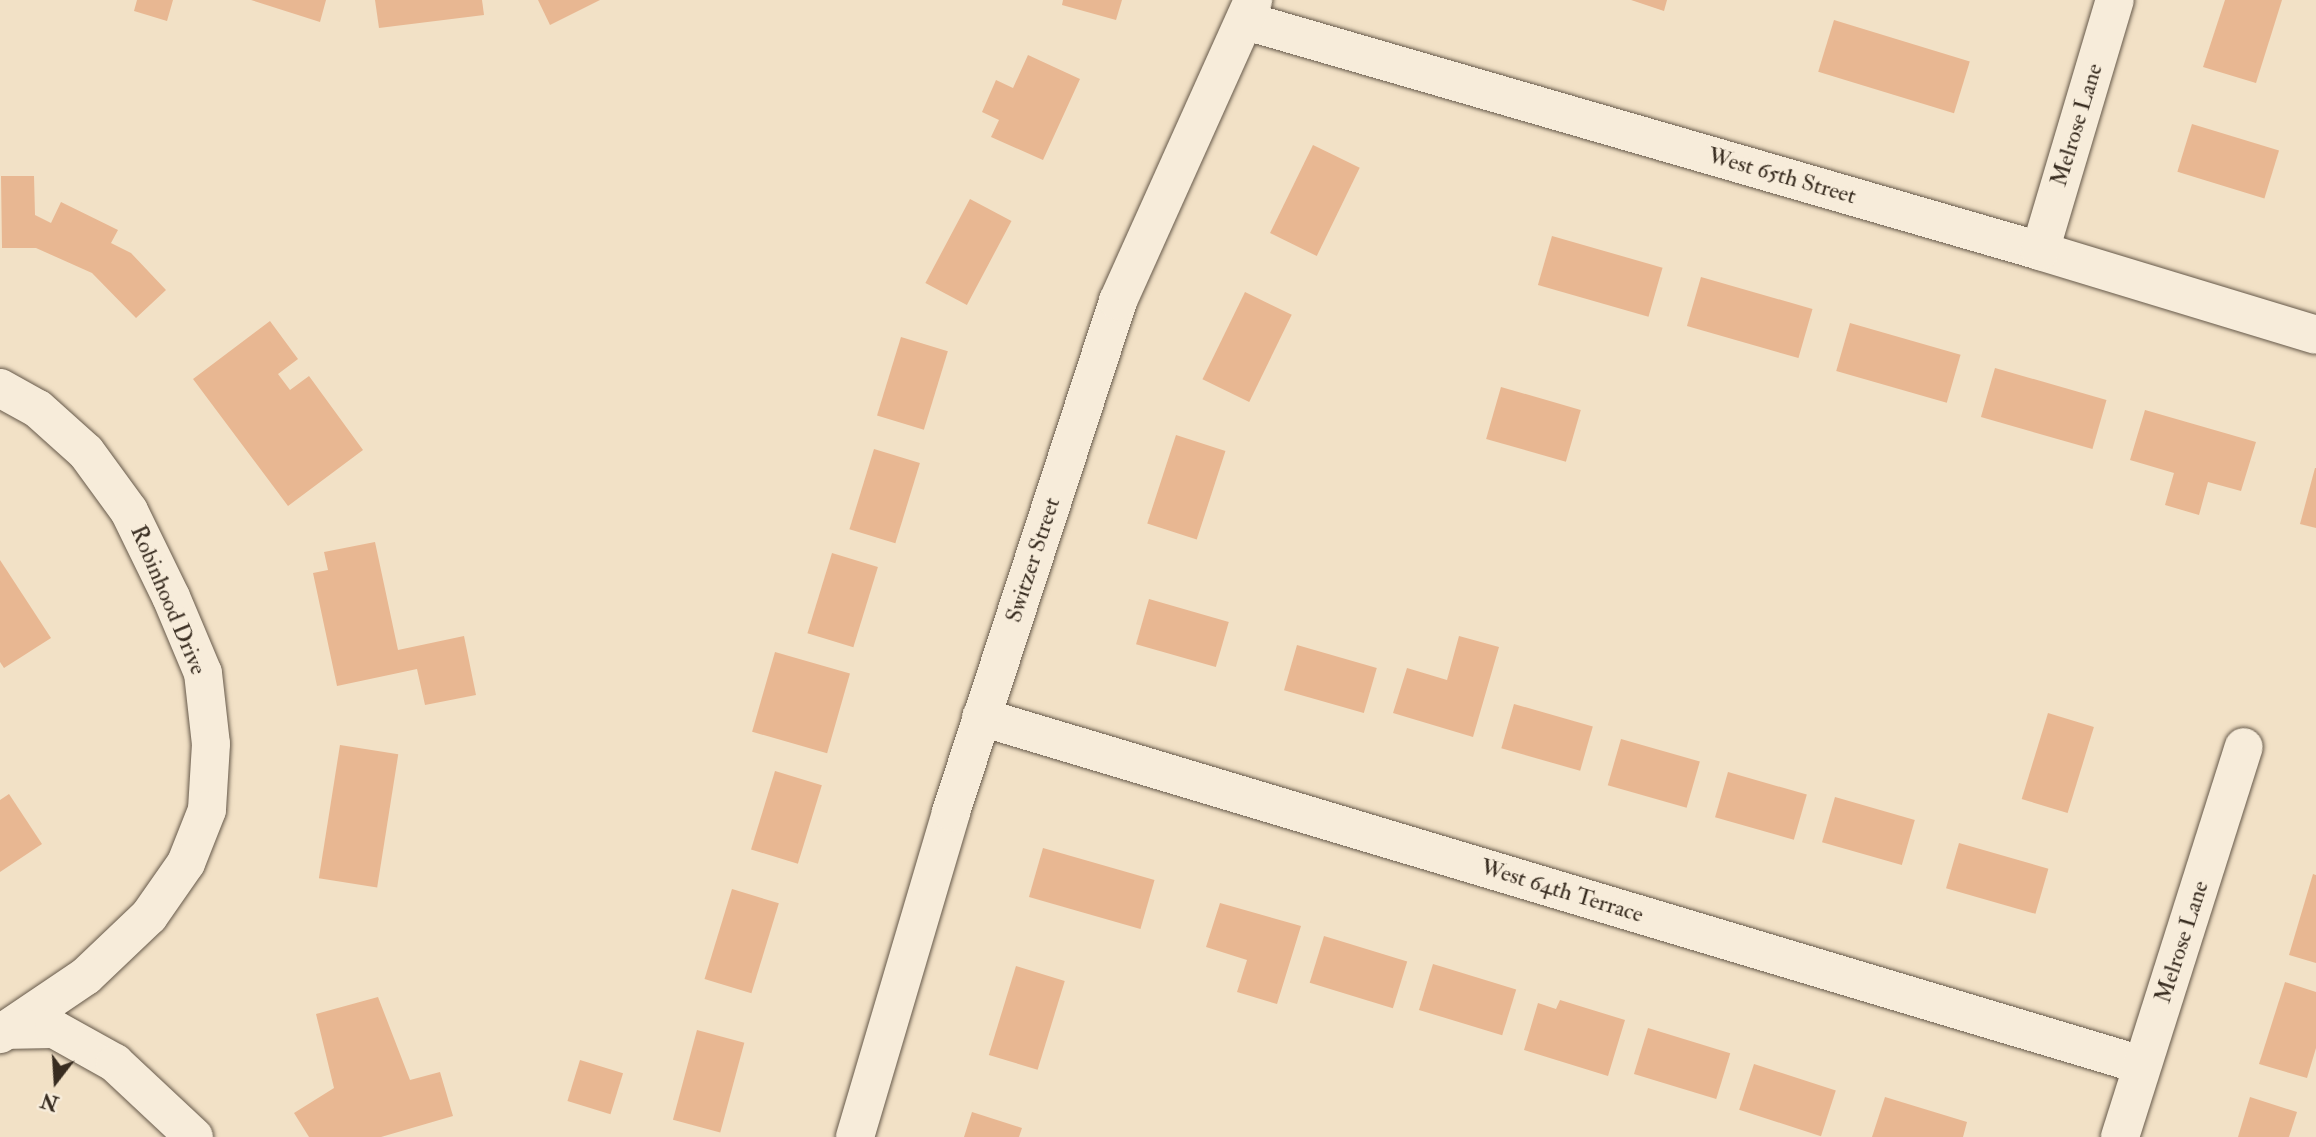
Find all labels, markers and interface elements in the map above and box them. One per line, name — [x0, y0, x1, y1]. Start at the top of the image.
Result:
street label: Melrose Lane — [2045, 60, 2109, 190]
street label: West 65th Street — [1705, 142, 1859, 210]
street label: Switzer Street — [1000, 494, 1066, 626]
street label: Robinhood Drive — [124, 521, 212, 679]
street label: West 64th Terrace — [1477, 853, 1647, 929]
street label: Melrose Lane — [2149, 877, 2215, 1007]
north arrow — [21, 1046, 91, 1116]
text: N — [38, 1087, 62, 1115]

